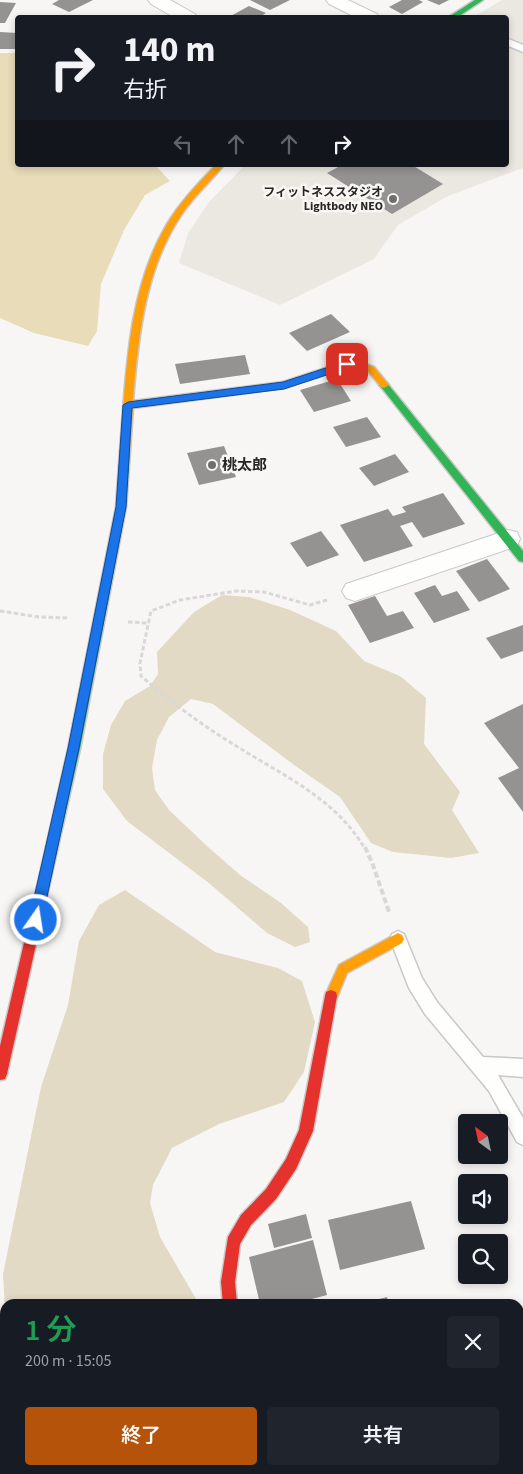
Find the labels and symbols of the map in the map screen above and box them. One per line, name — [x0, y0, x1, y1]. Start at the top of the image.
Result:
place label: フィットネススタジオ Lightbody NEO — [263, 184, 383, 215]
marker: フィットネススタジオ Lightbody NEO — [387, 193, 399, 205]
pin — [326, 343, 368, 385]
place label: 桃太郎 — [222, 455, 267, 476]
marker: 桃太郎 — [206, 459, 218, 471]
position arrow — [9, 893, 61, 945]
north arrow — [458, 1114, 508, 1164]

